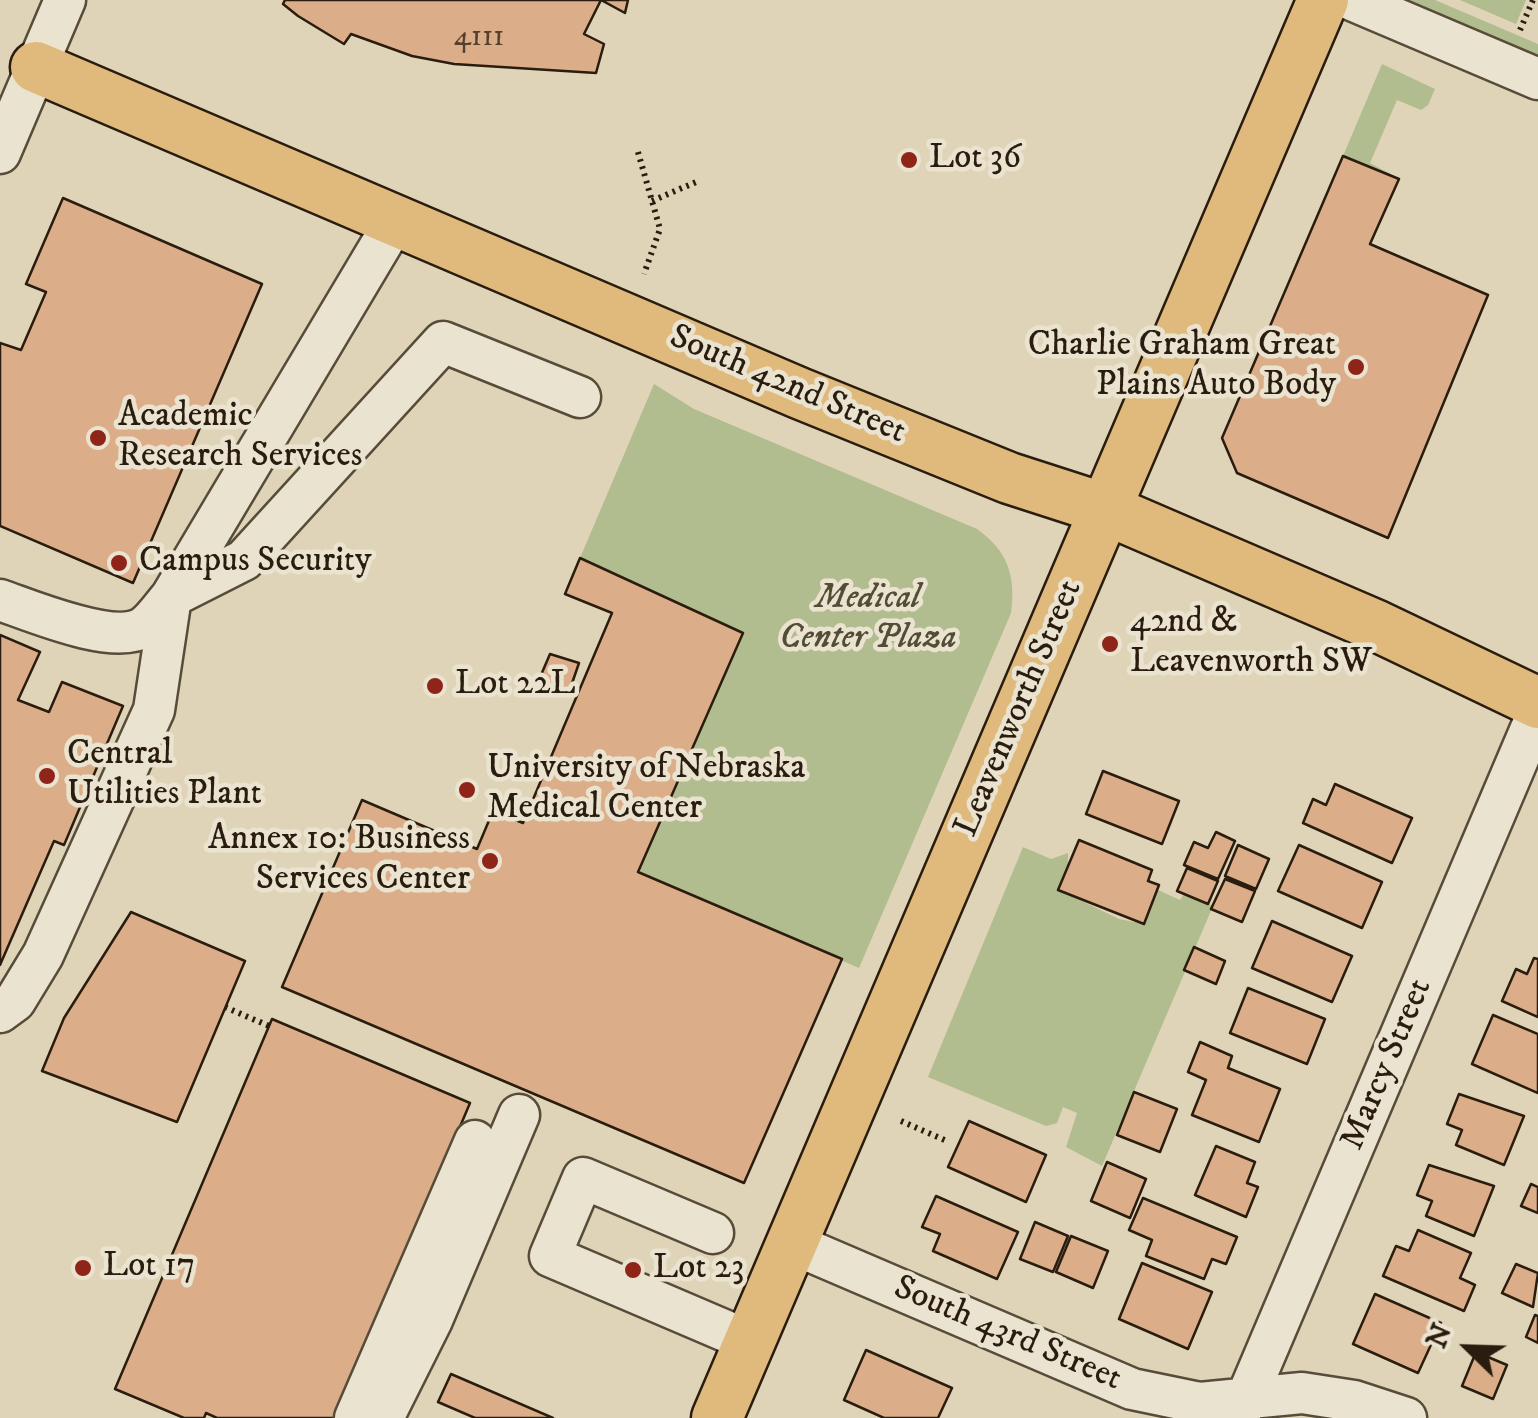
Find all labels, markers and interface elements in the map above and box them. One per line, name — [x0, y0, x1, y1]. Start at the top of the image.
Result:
house number: 4111 — [454, 21, 504, 57]
place label: Lot 36 — [929, 139, 1021, 181]
marker: Lot 36 — [898, 149, 920, 171]
street label: South 42nd Street — [663, 317, 911, 455]
place label: Charlie Graham Great Plains Auto Body — [1028, 326, 1336, 408]
marker: Charlie Graham Great Plains Auto Body — [1345, 356, 1367, 378]
place label: Academic Research Services — [118, 397, 363, 479]
marker: Academic Research Services — [87, 427, 109, 449]
place label: Campus Security — [139, 542, 372, 584]
marker: Campus Security — [108, 552, 130, 574]
street label: Leavenworth Street — [947, 574, 1093, 844]
park label: Medical Center Plaza — [779, 579, 957, 661]
place label: 42nd & Leavenworth SW — [1130, 603, 1372, 685]
marker: 42nd & Leavenworth SW — [1099, 633, 1121, 655]
place label: Lot 22L — [455, 665, 576, 707]
marker: Lot 22L — [424, 675, 446, 697]
place label: Central Utilities Plant — [67, 735, 262, 817]
place label: University of Nebraska Medical Center — [487, 749, 805, 831]
marker: Central Utilities Plant — [36, 765, 58, 787]
marker: University of Nebraska Medical Center — [456, 779, 478, 801]
place label: Annex 10: Business Services Center — [208, 820, 470, 902]
marker: Annex 10: Business Services Center — [479, 850, 501, 872]
street label: Marcy Street — [1333, 973, 1443, 1157]
place label: Lot 17 — [103, 1247, 195, 1289]
place label: Lot 23 — [653, 1249, 744, 1291]
marker: Lot 17 — [72, 1257, 94, 1279]
marker: Lot 23 — [622, 1259, 644, 1281]
street label: South 43rd Street — [887, 1268, 1127, 1402]
north arrow — [1418, 1298, 1518, 1398]
text: N — [1419, 1319, 1461, 1354]

